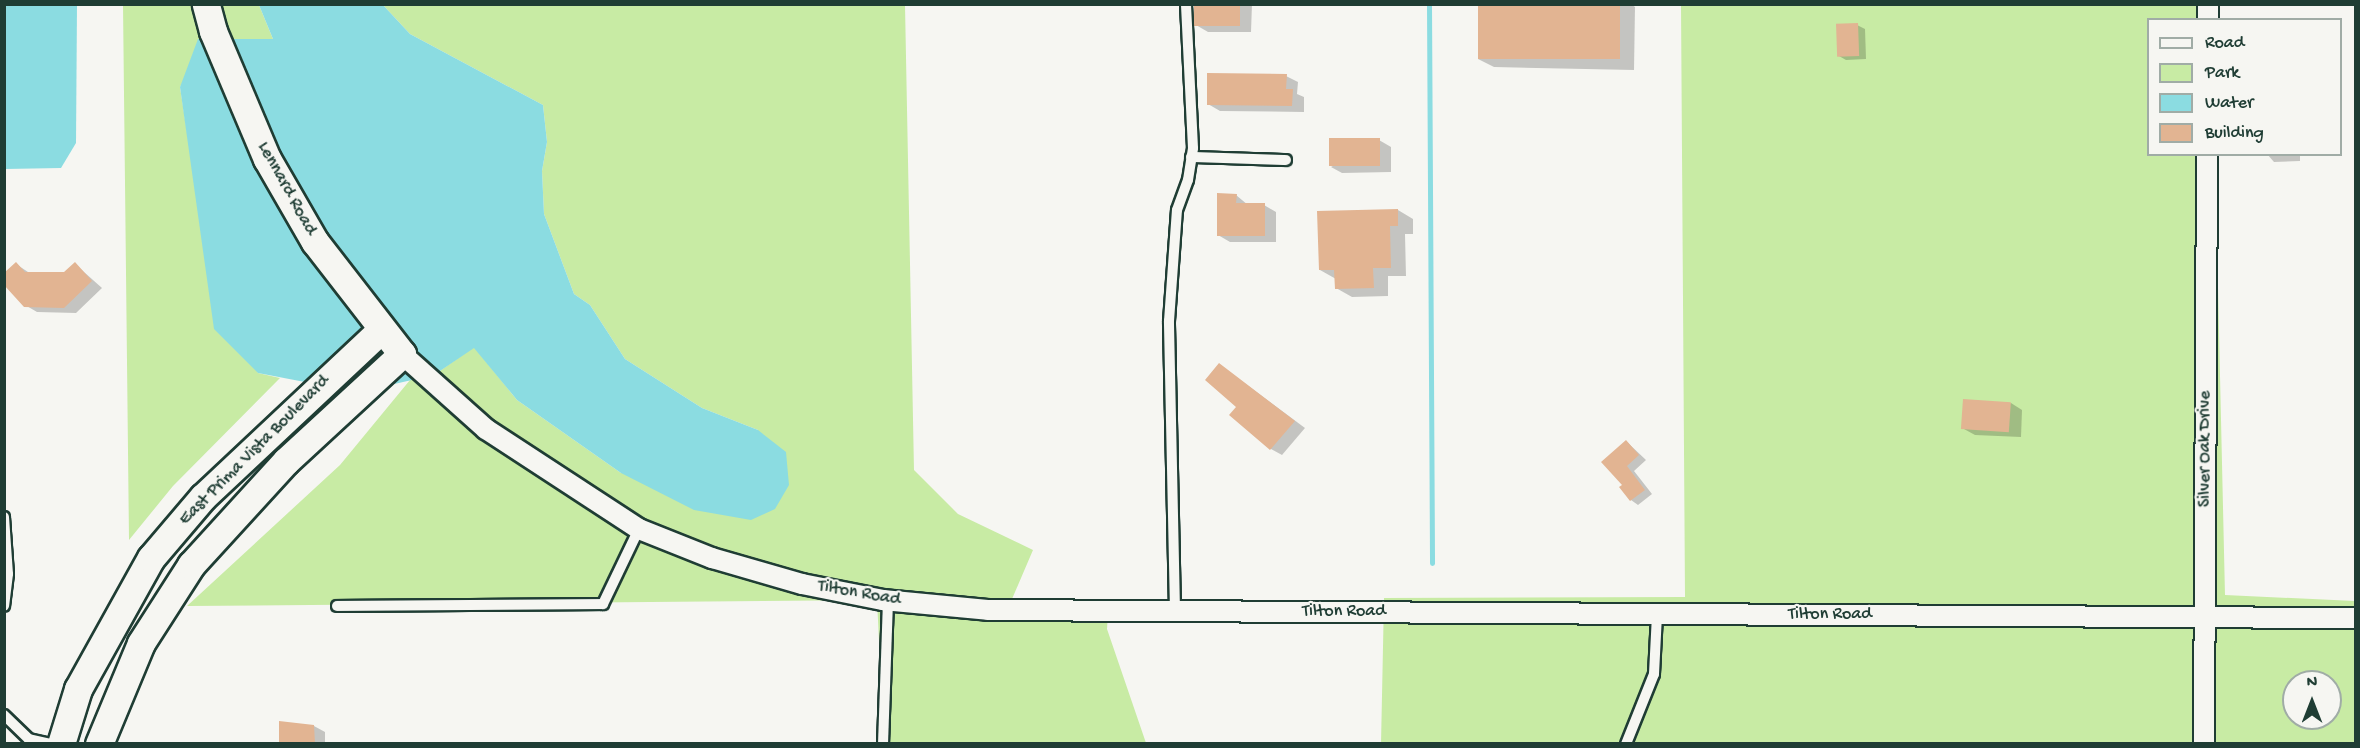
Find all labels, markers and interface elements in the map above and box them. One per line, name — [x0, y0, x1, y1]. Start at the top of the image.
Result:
legend — [2147, 18, 2342, 156]
text: Road — [2205, 33, 2244, 54]
text: Park — [2205, 63, 2239, 84]
text: Water — [2205, 93, 2253, 114]
text: Building — [2205, 123, 2264, 144]
street label: Lennard Road — [251, 139, 321, 239]
street label: East Prima Vista Boulevard — [175, 371, 335, 531]
street label: Silver Oak Drive — [2195, 391, 2217, 507]
street label: Tilton Road — [816, 576, 902, 612]
street label: Tilton Road — [1302, 601, 1386, 623]
street label: Tilton Road — [1788, 604, 1872, 626]
north arrow — [2282, 670, 2342, 730]
text: N — [2307, 674, 2317, 693]

